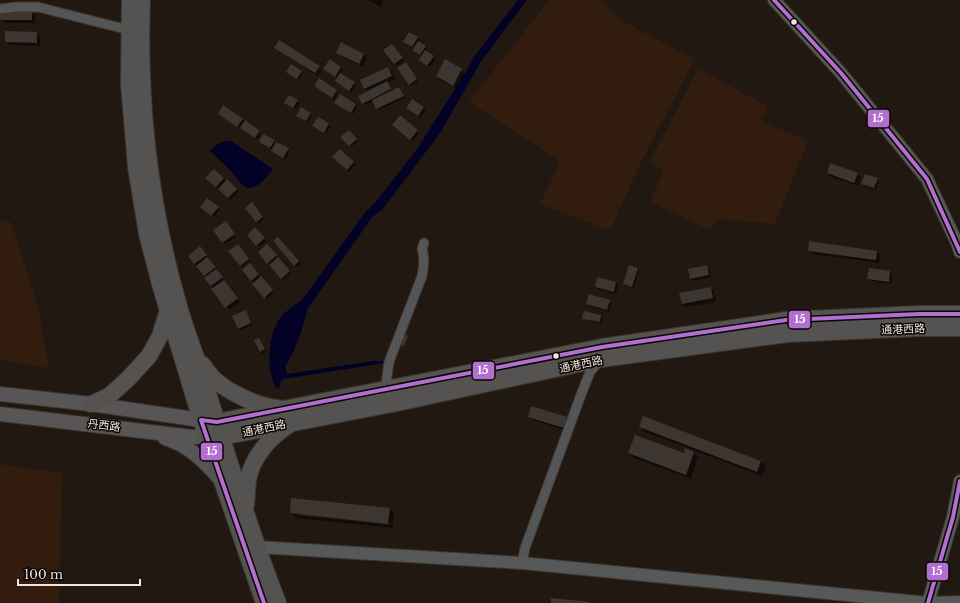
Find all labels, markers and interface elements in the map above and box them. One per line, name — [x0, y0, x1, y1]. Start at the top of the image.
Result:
unlabelled marker — [789, 17, 799, 27]
line badge: 15 — [867, 109, 890, 128]
text: 15 — [872, 111, 884, 125]
line badge: 15 — [788, 310, 811, 329]
text: 15 — [794, 312, 806, 326]
street label: 通港西路 — [881, 321, 925, 337]
unlabelled marker — [551, 351, 561, 361]
street label: 通港西路 — [558, 353, 604, 375]
line badge: 15 — [472, 361, 495, 380]
text: 15 — [477, 363, 489, 377]
street label: 丹西路 — [87, 416, 121, 434]
street label: 通港西路 — [241, 417, 287, 439]
line badge: 15 — [200, 442, 223, 461]
text: 15 — [206, 444, 218, 458]
scale bar — [18, 561, 140, 587]
line badge: 15 — [926, 562, 949, 581]
text: 15 — [931, 564, 943, 578]
text: 100 m — [24, 567, 63, 582]

